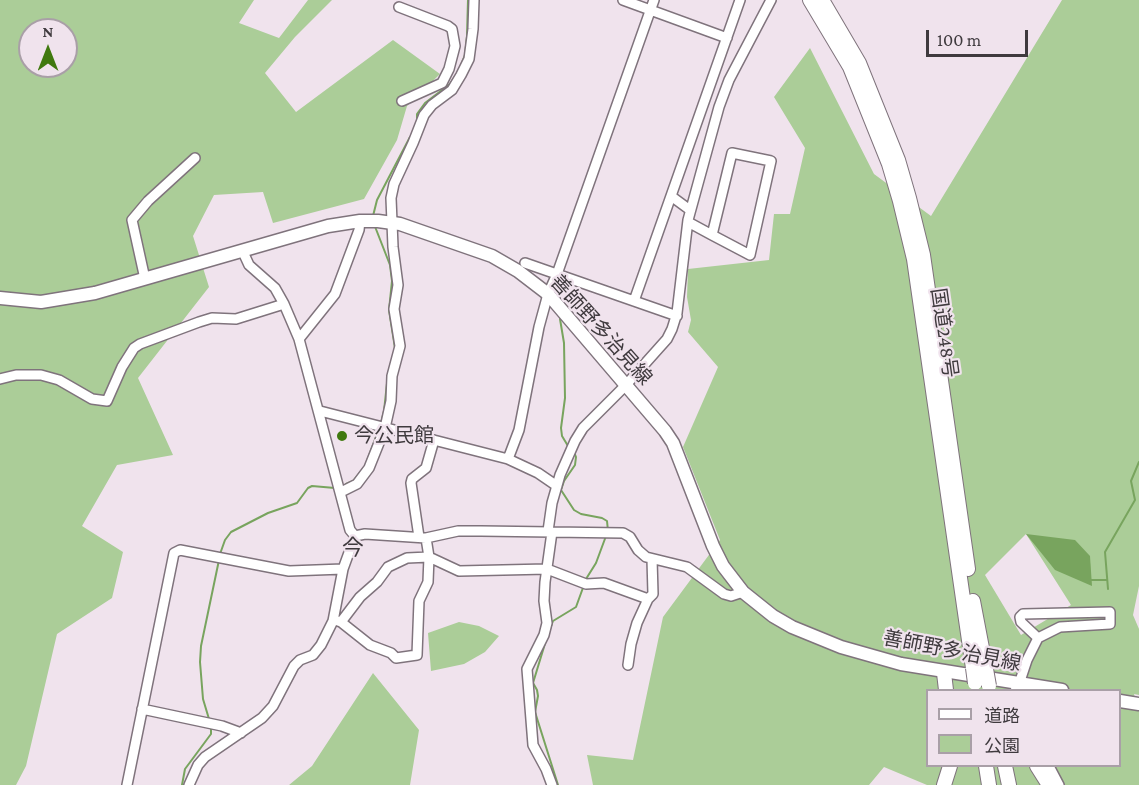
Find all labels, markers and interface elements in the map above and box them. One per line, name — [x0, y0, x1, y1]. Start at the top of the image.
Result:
north arrow — [18, 18, 78, 78]
scale bar — [929, 18, 1031, 56]
text: N — [43, 23, 53, 40]
text: 100 m — [937, 30, 981, 50]
street label: 善師野多治見線 — [545, 270, 657, 390]
street label: 国道248号 — [926, 287, 962, 379]
place label: 今公民館 — [354, 424, 434, 448]
marker: 今公民館 — [335, 429, 349, 443]
district label: 今 — [342, 535, 364, 561]
street label: 善師野多治見線 — [881, 626, 1023, 676]
legend — [926, 689, 1121, 767]
text: 道路 — [984, 706, 1020, 726]
text: 公園 — [984, 736, 1020, 756]

